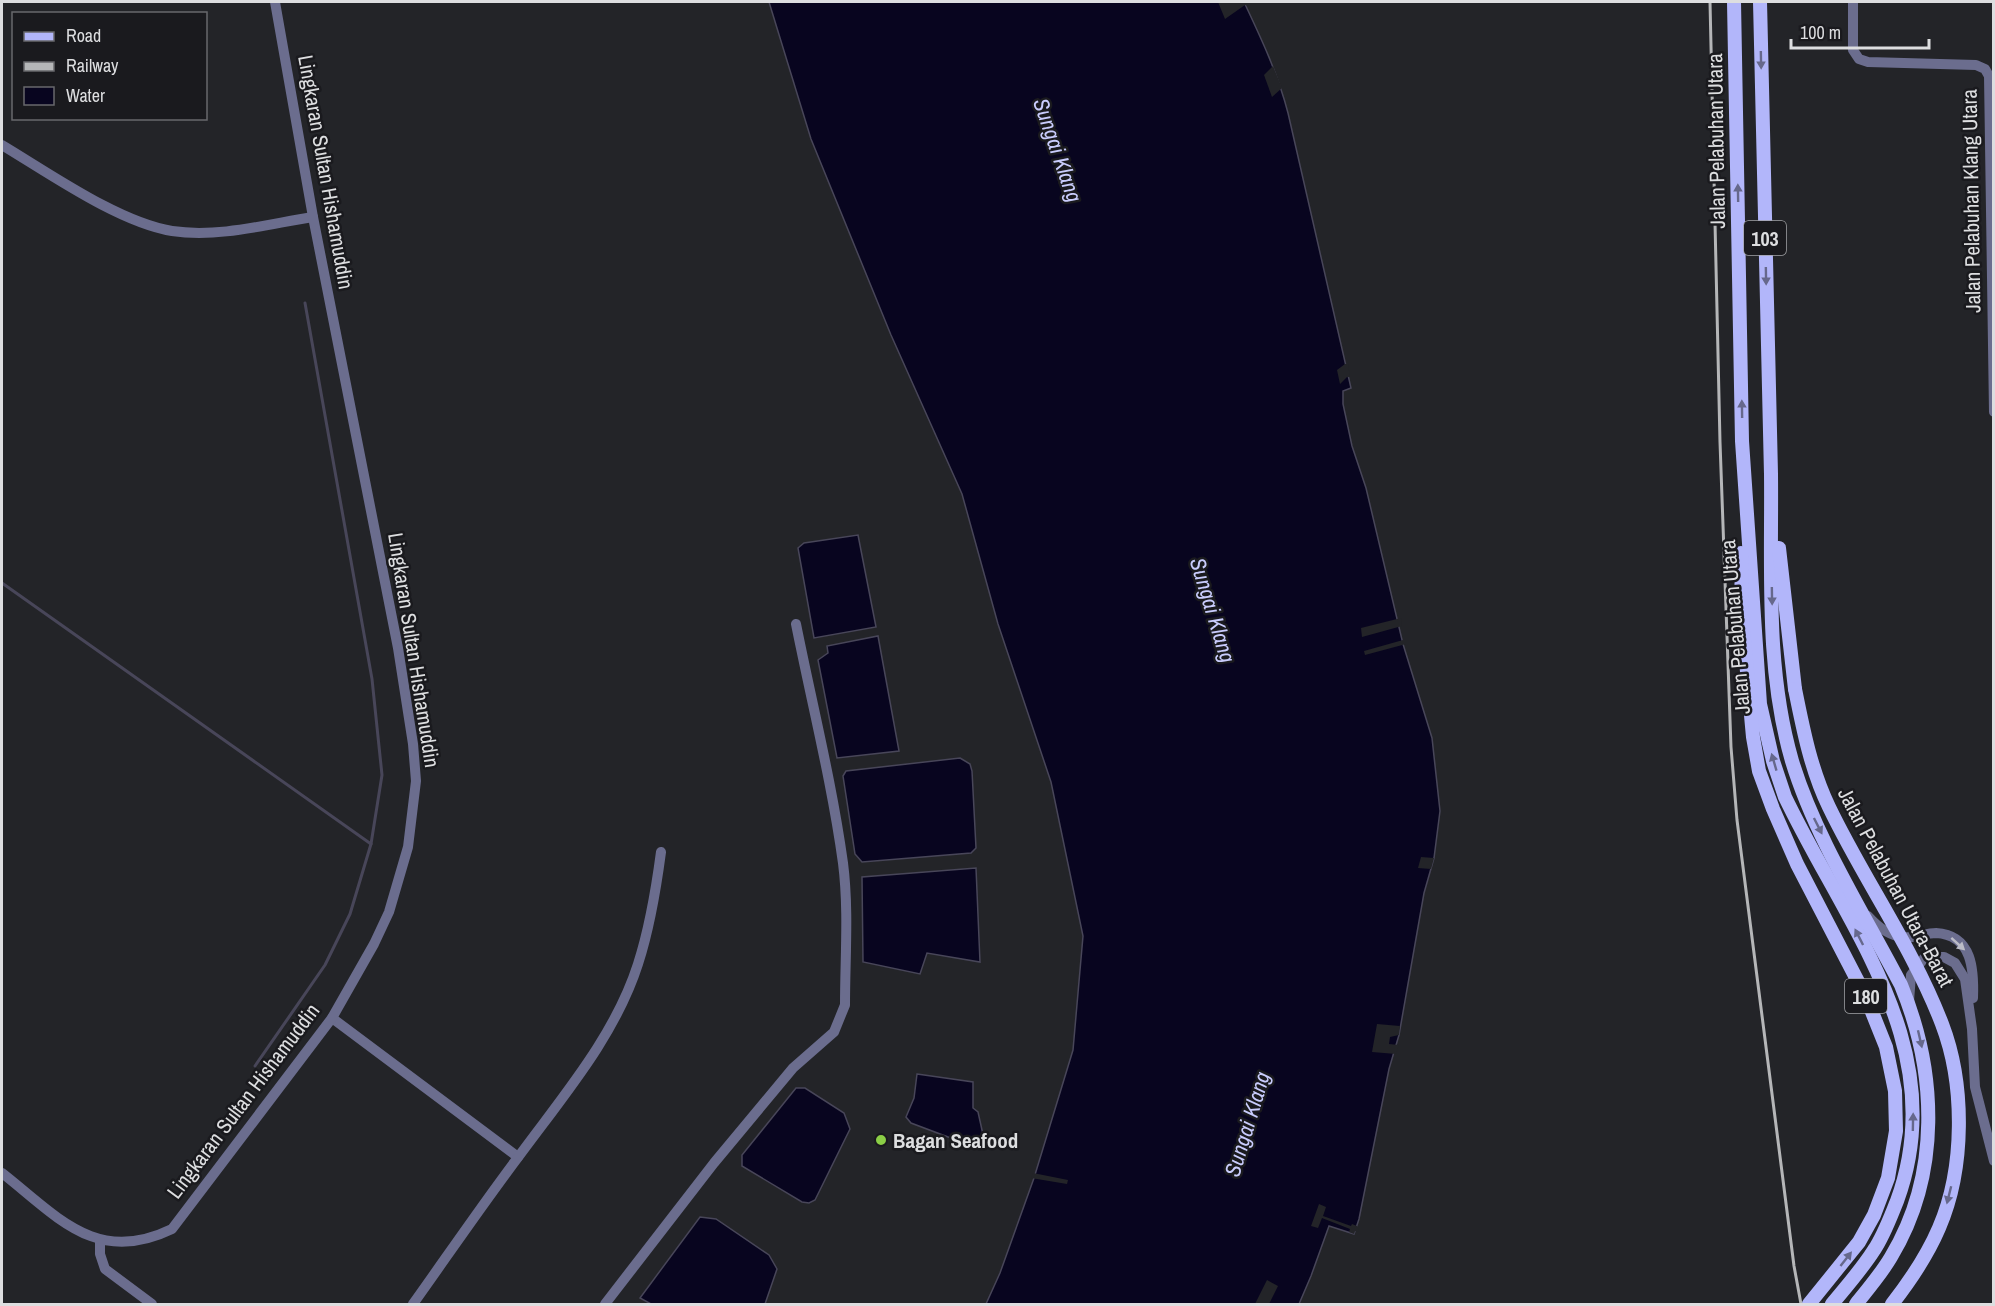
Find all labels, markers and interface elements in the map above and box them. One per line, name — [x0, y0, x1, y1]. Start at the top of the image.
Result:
legend — [12, 12, 207, 120]
scale bar — [1791, 12, 1929, 50]
text: 100 m — [1800, 20, 1841, 45]
text: Road — [66, 23, 101, 48]
one-way arrow — [1757, 50, 1766, 69]
text: Railway — [66, 53, 119, 78]
street label: Lingkaran Sultan Hishamuddin — [291, 53, 361, 291]
street label: Jalan Pelabuhan Utara — [1700, 53, 1732, 229]
text: Water — [66, 83, 105, 108]
street label: Jalan Pelabuhan Klang Utara — [1955, 88, 1987, 313]
water label: Sungai Klang — [1026, 94, 1090, 206]
one-way arrow — [1733, 184, 1743, 203]
road number: 103 — [1744, 221, 1786, 255]
one-way arrow — [1761, 266, 1771, 285]
one-way arrow — [1737, 399, 1747, 418]
street label: Lingkaran Sultan Hishamuddin — [381, 530, 447, 770]
street label: Jalan Pelabuhan Utara — [1713, 538, 1757, 716]
water label: Sungai Klang — [1183, 554, 1243, 666]
one-way arrow — [1767, 586, 1777, 605]
one-way arrow — [1769, 753, 1778, 771]
street label: Jalan Pelabuhan Utara-Barat — [1831, 782, 1961, 992]
one-way arrow — [1813, 817, 1823, 834]
one-way arrow — [1854, 928, 1864, 946]
one-way arrow — [1951, 938, 1966, 951]
road number: 180 — [1845, 979, 1887, 1013]
street label: Lingkaran Sultan Hishamuddin — [160, 997, 326, 1205]
one-way arrow — [1915, 1030, 1925, 1049]
water label: Sungai Klang — [1217, 1068, 1277, 1180]
one-way arrow — [1908, 1112, 1918, 1131]
place label: Bagan Seafood — [893, 1126, 1018, 1155]
marker: Bagan Seafood — [874, 1133, 888, 1147]
one-way arrow — [1944, 1186, 1954, 1204]
one-way arrow — [1840, 1251, 1852, 1267]

